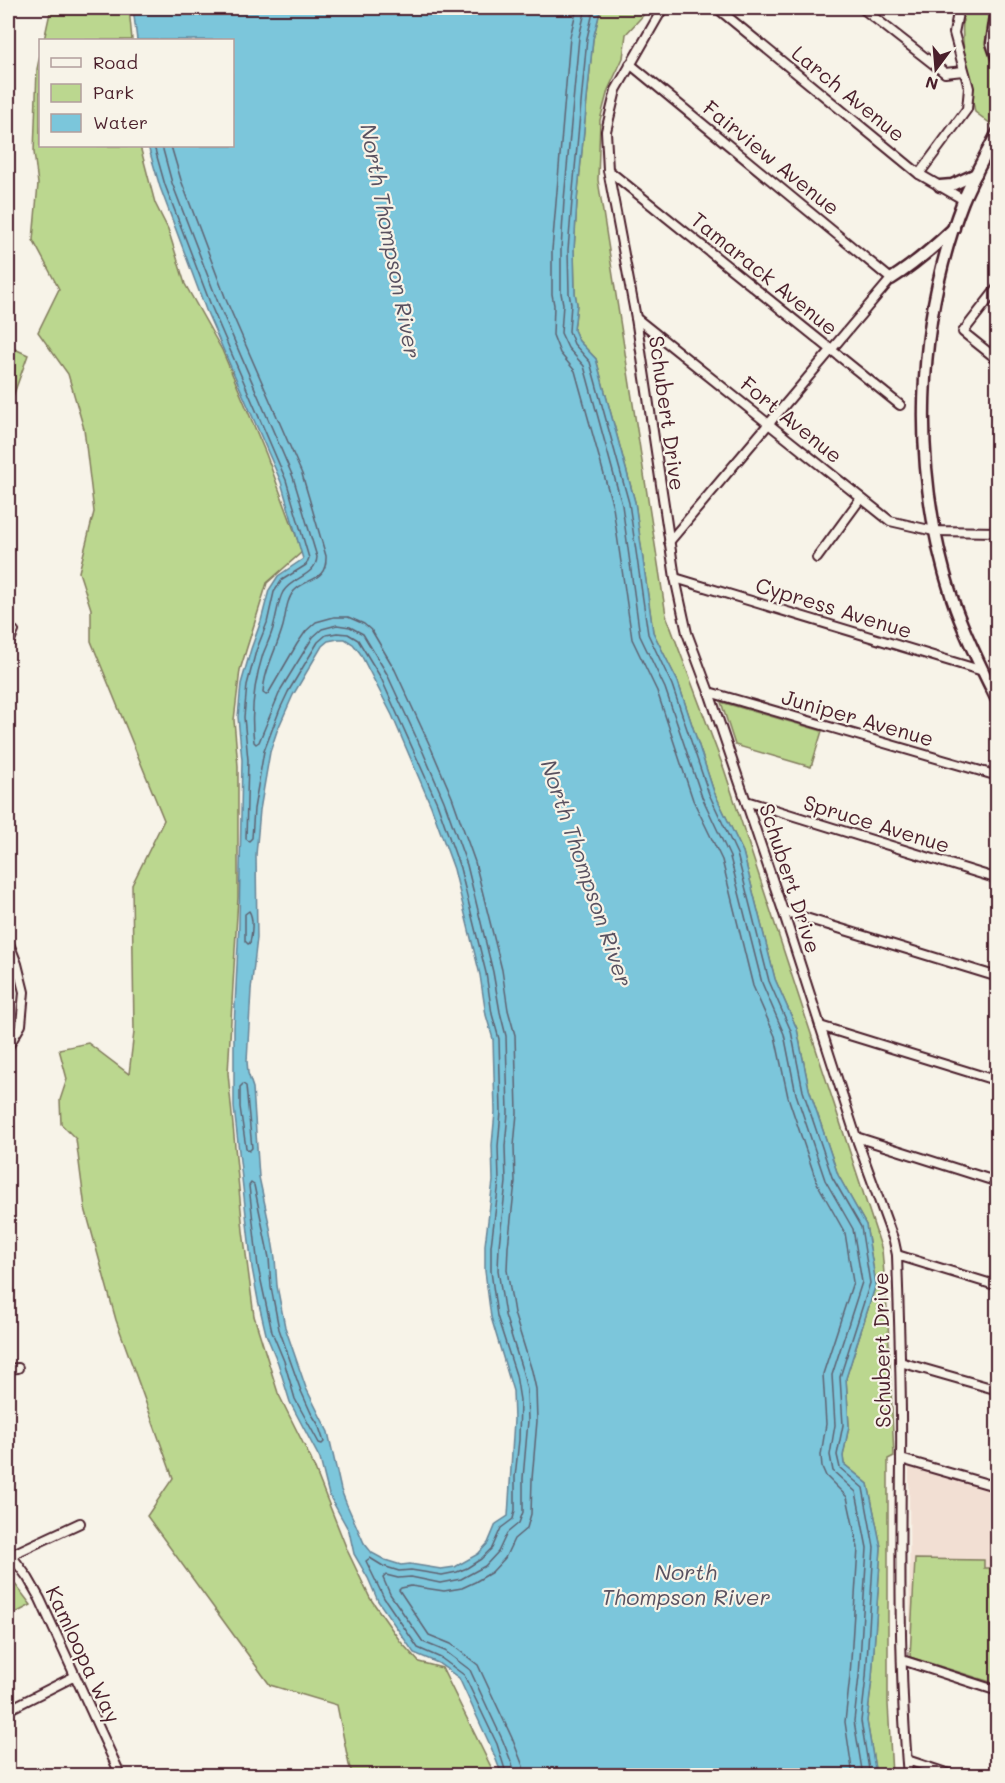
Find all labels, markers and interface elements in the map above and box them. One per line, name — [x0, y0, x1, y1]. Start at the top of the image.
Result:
legend — [39, 39, 234, 147]
street label: Larch Avenue — [787, 39, 911, 147]
north arrow — [906, 39, 966, 99]
text: Road — [93, 50, 138, 74]
text: N — [923, 72, 940, 96]
text: Park — [93, 80, 134, 104]
street label: Fairview Avenue — [698, 94, 846, 220]
text: Water — [93, 110, 148, 134]
water label: North Thompson River — [354, 121, 428, 361]
street label: Tamarack Avenue — [686, 206, 844, 340]
street label: Schubert Drive — [644, 334, 692, 492]
street label: Fort Avenue — [736, 370, 848, 468]
street label: Cypress Avenue — [752, 570, 916, 644]
street label: Juniper Avenue — [779, 682, 937, 752]
water label: North Thompson River — [534, 756, 640, 990]
street label: Spruce Avenue — [801, 788, 953, 858]
street label: Schubert Drive — [754, 800, 828, 956]
street label: Schubert Drive — [866, 1272, 896, 1428]
water label: North Thompson River — [602, 1557, 770, 1611]
street label: Kamloopa Way — [40, 1581, 128, 1727]

